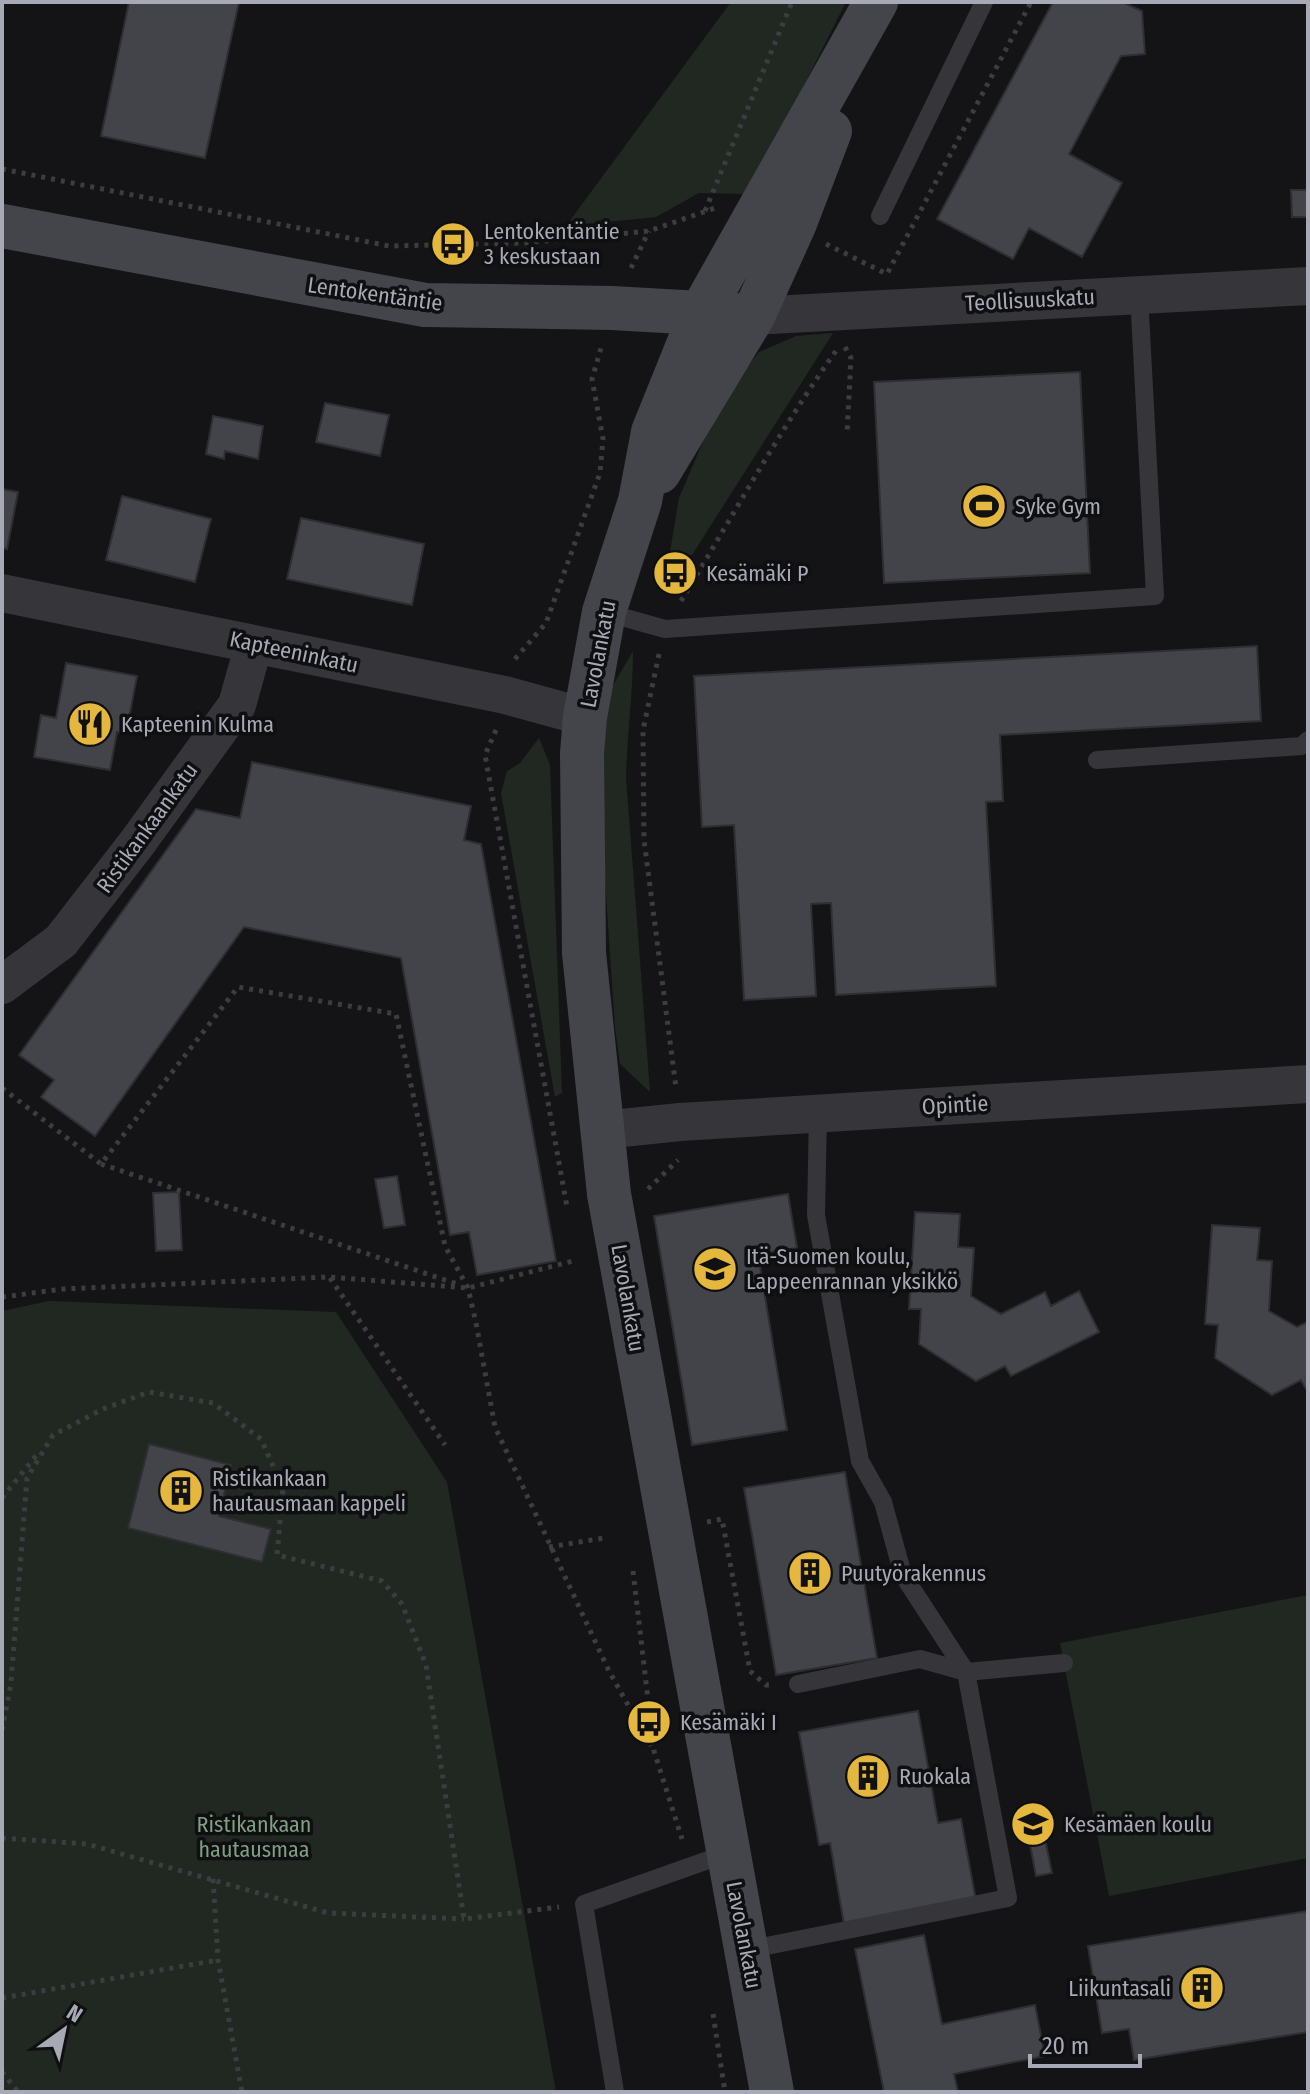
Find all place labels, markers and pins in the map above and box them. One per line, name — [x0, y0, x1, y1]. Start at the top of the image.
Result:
place label: Lentokentäntie 3 keskustaan — [484, 218, 620, 270]
bus stop icon: Lentokentäntie 3 keskustaan — [429, 220, 477, 268]
sports icon: Syke Gym — [960, 482, 1008, 530]
place label: Syke Gym — [1015, 493, 1101, 520]
bus stop icon: Kesämäki P — [651, 549, 699, 597]
place label: Kesämäki P — [706, 560, 808, 587]
restaurant icon: Kapteenin Kulma — [66, 700, 114, 748]
place label: Kapteenin Kulma — [121, 711, 274, 738]
place label: Itä-Suomen koulu, Lappeenrannan yksikkö — [746, 1243, 958, 1295]
school or university icon: Itä-Suomen koulu, Lappeenrannan yksikkö — [691, 1245, 739, 1293]
place label: Ristikankaan hautausmaan kappeli — [212, 1465, 406, 1517]
building icon: Ristikankaan hautausmaan kappeli — [157, 1467, 205, 1515]
building icon: Puutyörakennus — [786, 1549, 834, 1597]
place label: Puutyörakennus — [841, 1560, 986, 1587]
bus stop icon: Kesämäki I — [625, 1698, 673, 1746]
place label: Kesämäki I — [680, 1709, 777, 1736]
building icon: Ruokala — [844, 1752, 892, 1800]
place label: Ruokala — [899, 1763, 971, 1790]
school or university icon: Kesämäen koulu — [1009, 1800, 1057, 1848]
place label: Kesämäen koulu — [1064, 1811, 1212, 1838]
building icon: Liikuntasali — [1178, 1964, 1226, 2012]
place label: Liikuntasali — [1068, 1975, 1171, 2002]

